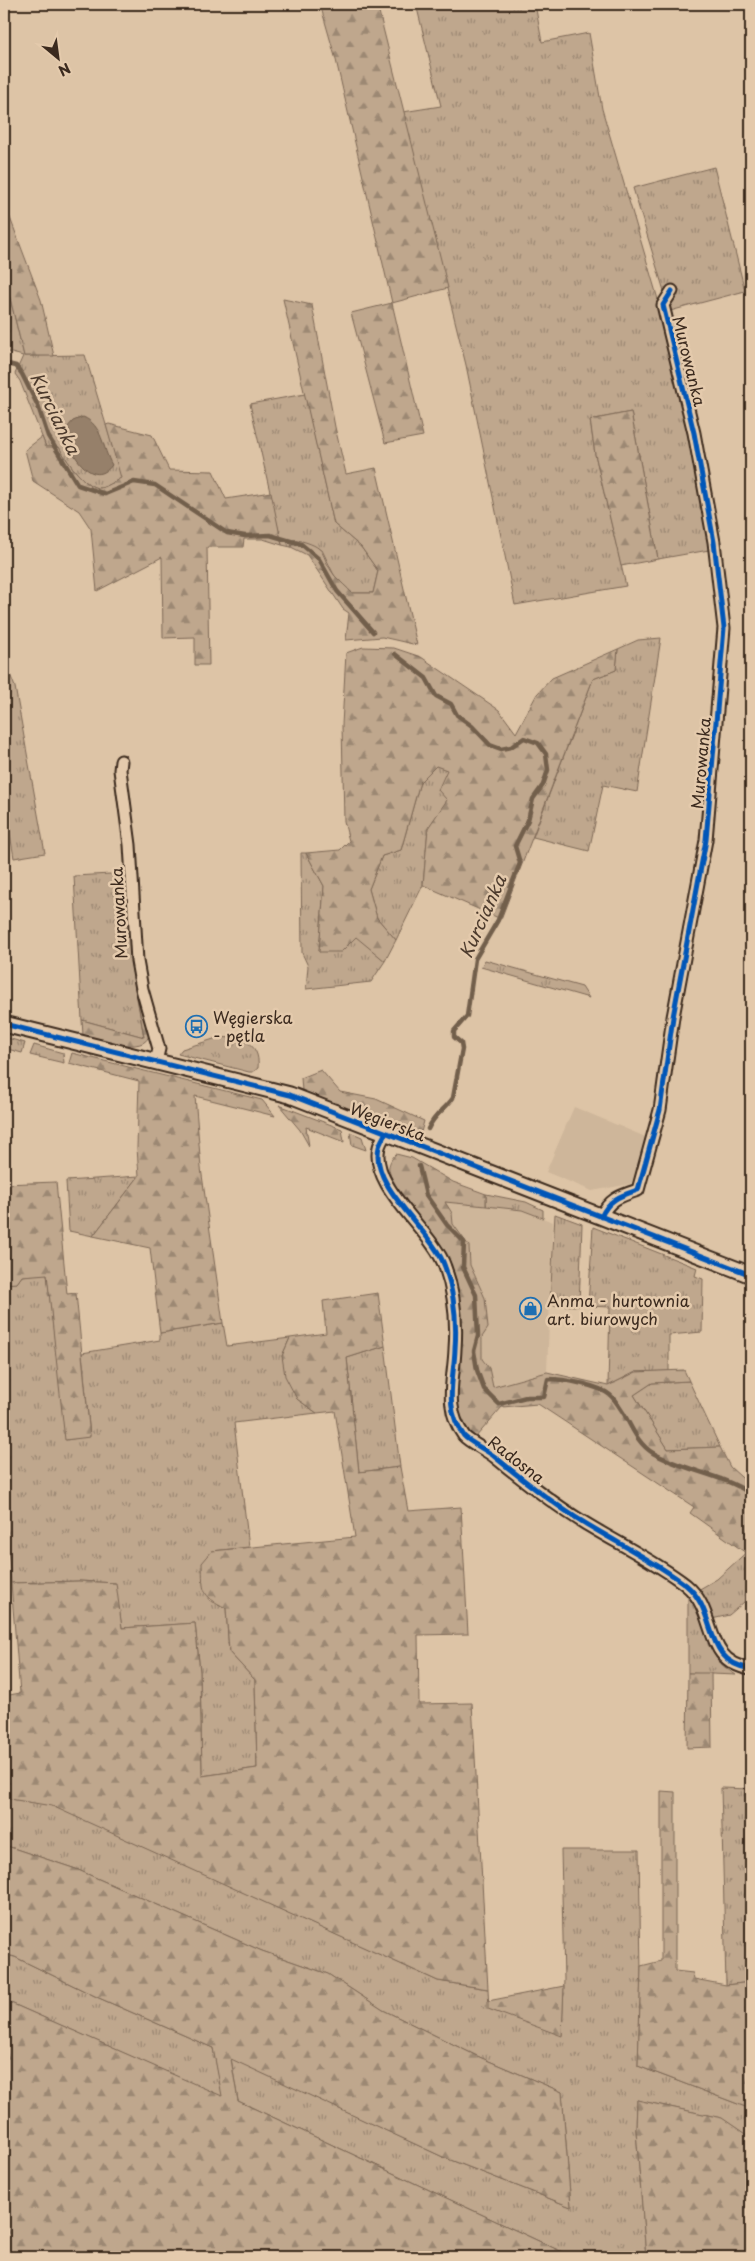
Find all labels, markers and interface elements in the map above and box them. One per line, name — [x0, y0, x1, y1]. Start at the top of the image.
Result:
north arrow — [32, 32, 82, 82]
text: N — [55, 58, 74, 82]
street label: Murowanka — [667, 313, 713, 409]
water label: Kurcianka — [24, 367, 88, 459]
street label: Murowanka — [684, 716, 716, 810]
street label: Murowanka — [104, 866, 132, 960]
water label: Kurcianka — [452, 869, 513, 962]
place label: Węgierska - pętla — [213, 1005, 293, 1047]
bus stop icon: Węgierska - pętla — [185, 1014, 209, 1038]
street label: Węgierska — [347, 1096, 429, 1146]
place label: Anma - hurtownia art. biurowych — [547, 1288, 690, 1330]
shop icon: Anma - hurtownia art. biurowych — [519, 1297, 543, 1321]
street label: Radosna — [484, 1429, 550, 1489]

